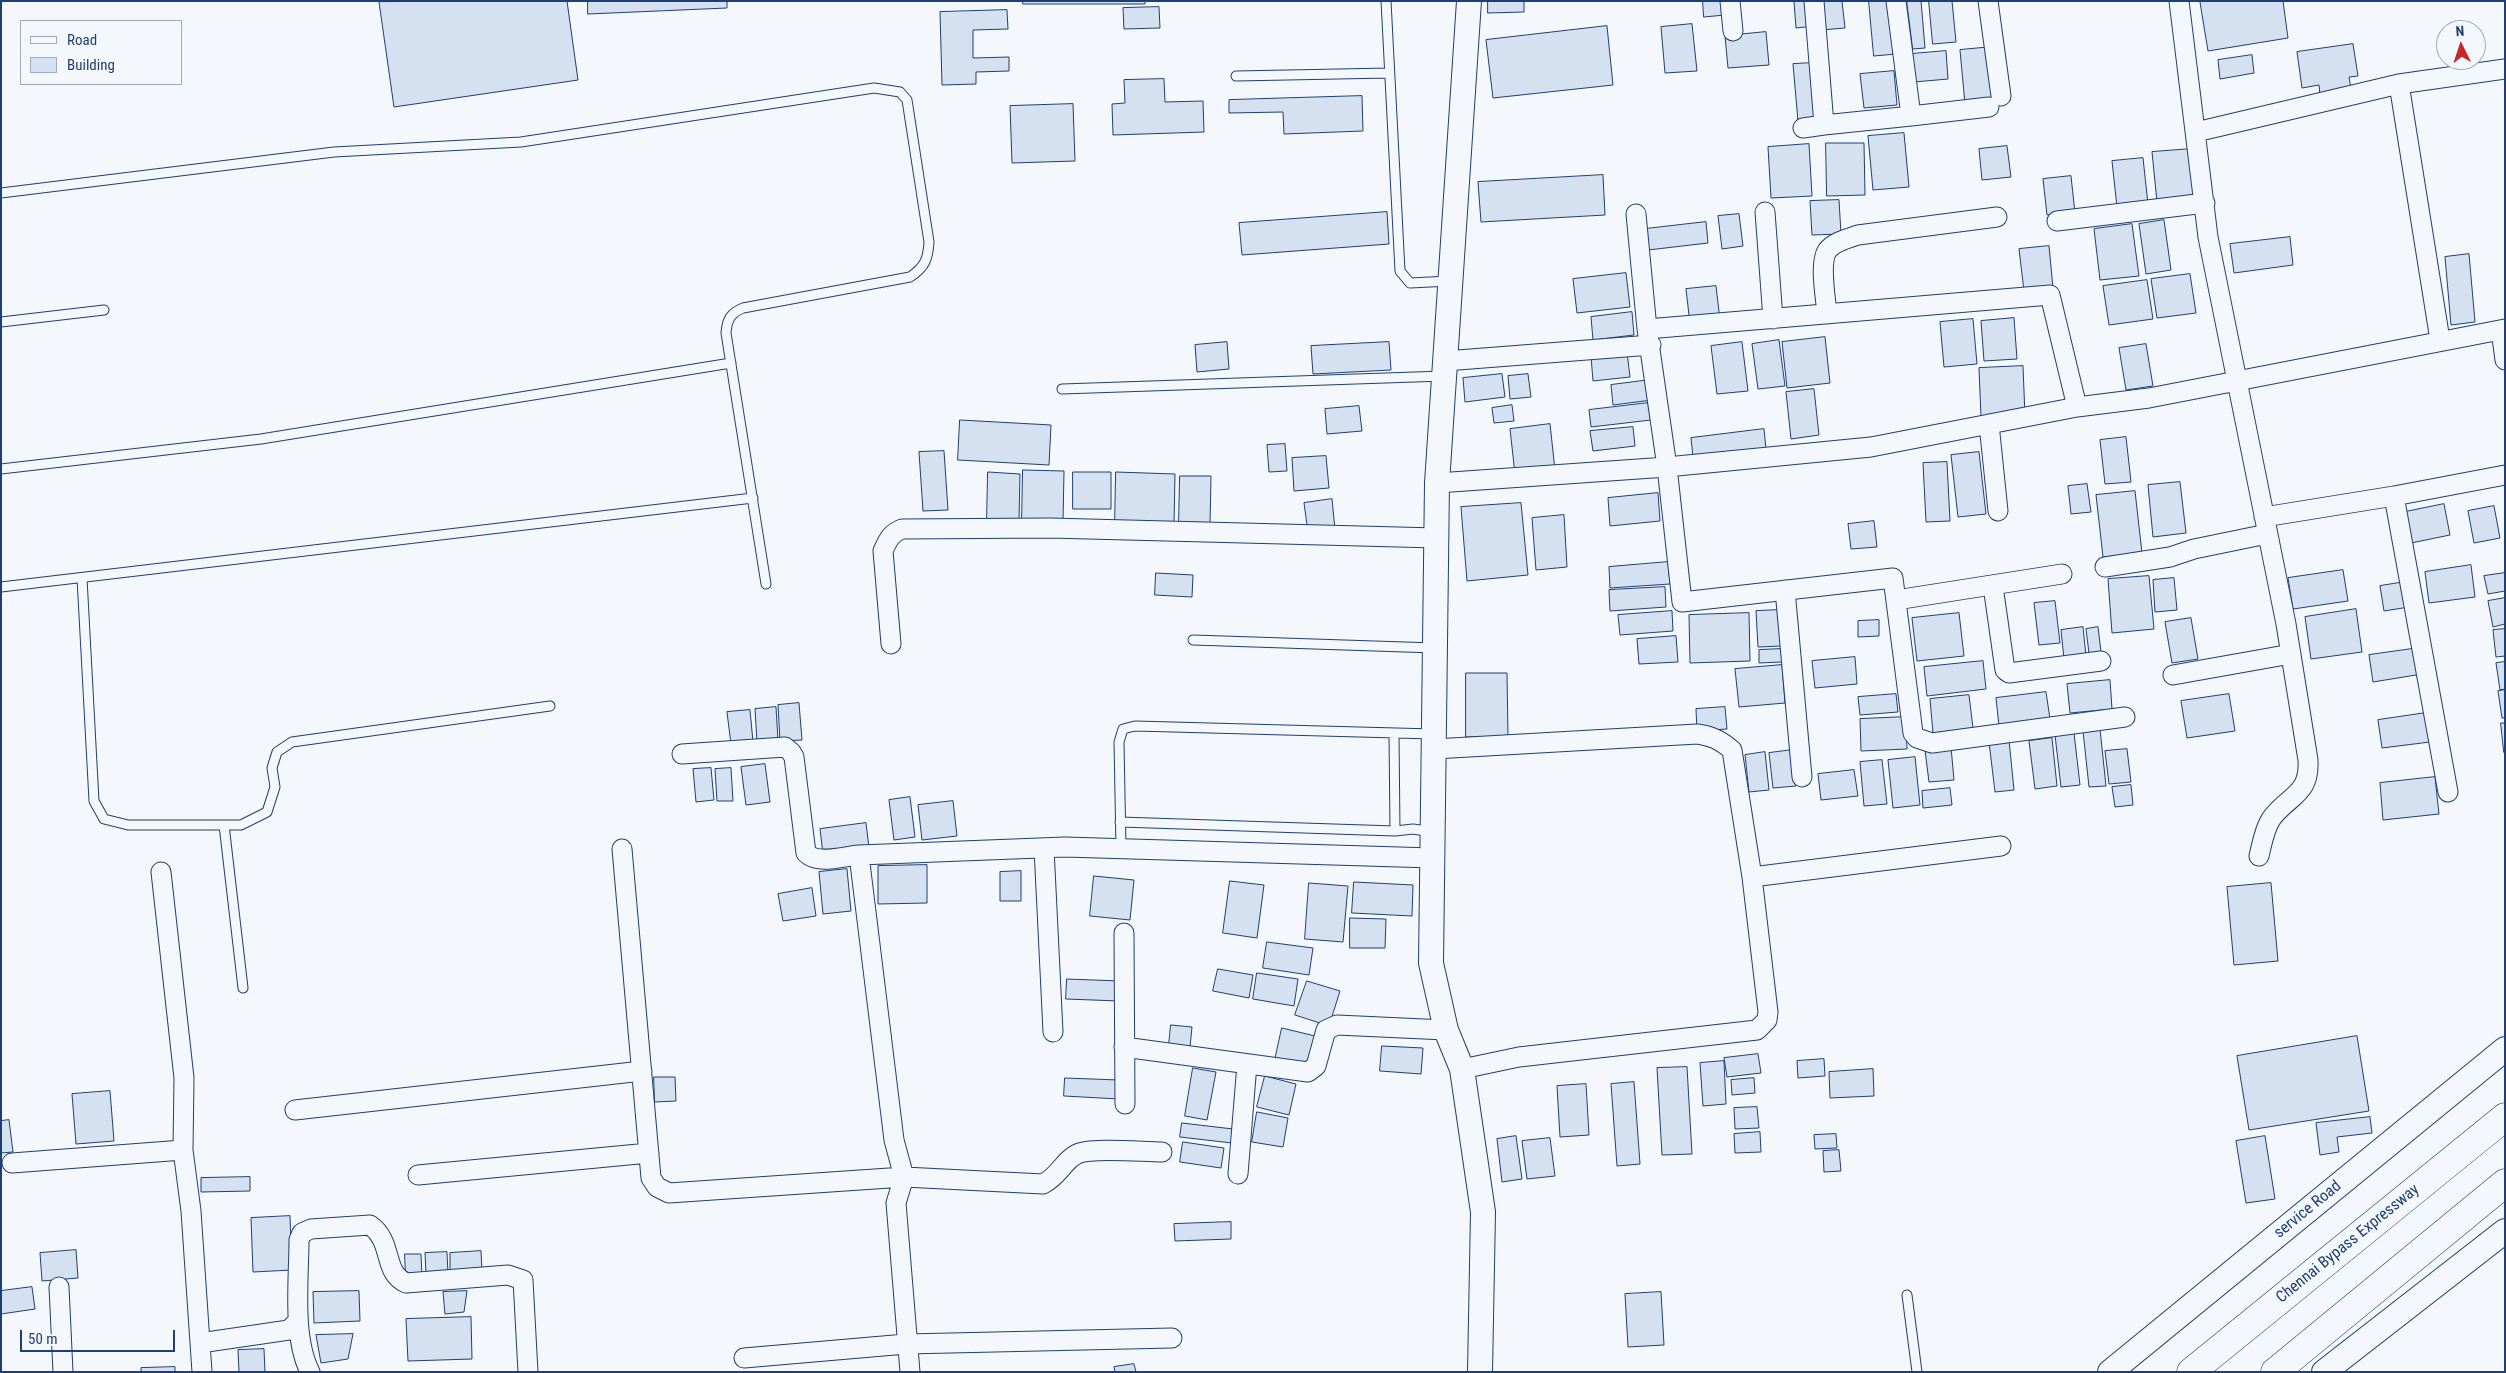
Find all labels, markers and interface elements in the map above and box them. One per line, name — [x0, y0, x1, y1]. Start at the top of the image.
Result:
legend — [20, 20, 182, 85]
north arrow — [2436, 20, 2486, 70]
text: N — [2455, 23, 2465, 39]
text: Road — [67, 31, 97, 49]
text: Building — [67, 56, 115, 74]
street label: service Road — [2270, 1177, 2346, 1243]
street label: Chennai Bypass Expressway — [2273, 1180, 2423, 1308]
scale bar — [22, 1320, 178, 1352]
text: 50 m — [28, 1330, 58, 1348]

